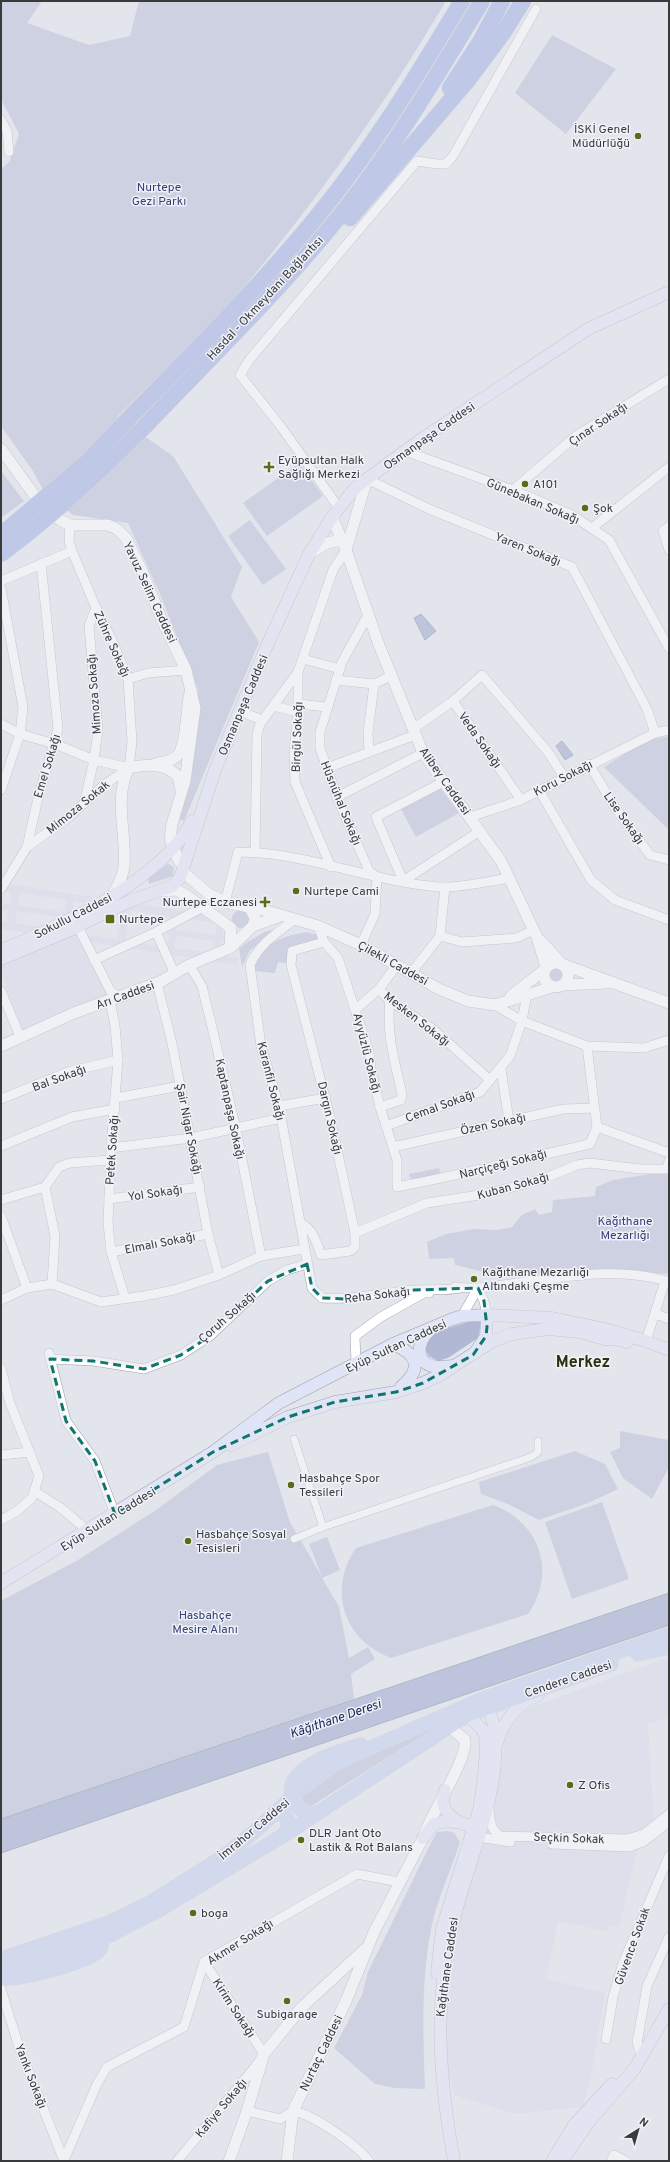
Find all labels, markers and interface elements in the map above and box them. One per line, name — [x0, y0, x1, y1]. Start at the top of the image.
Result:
place label: İSKİ Genel Müdürlüğü — [572, 122, 630, 152]
marker: İSKİ Genel Müdürlüğü — [633, 131, 643, 141]
park label: Nurtepe Gezi Parkı — [132, 180, 186, 210]
street label: Hasdal - Okmeydanı Bağlantısı — [204, 233, 327, 364]
street label: Osmanpaşa Caddesi — [381, 399, 479, 474]
street label: Çınar Sokağı — [566, 399, 631, 450]
place label: Eyüpsultan Halk Sağlığı Merkezi — [278, 453, 364, 483]
marker: Eyüpsultan Halk Sağlığı Merkezi — [263, 461, 275, 473]
street label: Günebakan Sokağı — [484, 475, 582, 529]
place label: A101 — [533, 477, 558, 493]
marker: A101 — [520, 479, 530, 489]
place label: Şok — [593, 501, 613, 517]
marker: Şok — [580, 503, 590, 513]
street label: Yaren Sokağı — [492, 529, 563, 570]
street label: Yavuz Selim Caddesi — [119, 539, 180, 646]
street label: Zühre Sokağı — [89, 609, 133, 680]
street label: Osmanpaşa Caddesi — [215, 652, 272, 758]
street label: Mimoza Sokağı — [84, 653, 106, 735]
street label: Birgül Sokağı — [289, 701, 307, 773]
street label: Veda Sokağı — [454, 709, 504, 772]
street label: Emel Sokağı — [31, 732, 65, 800]
street label: Alibey Caddesi — [415, 744, 474, 819]
street label: Koru Sokağı — [531, 757, 596, 801]
street label: Hüsnühal Sokağı — [316, 759, 364, 848]
street label: Mimoza Sokak — [44, 777, 114, 838]
street label: Lise Sokağı — [599, 789, 647, 848]
place label: Nurtepe Cami — [304, 884, 379, 900]
marker: Nurtepe Cami — [291, 886, 301, 896]
street label: Sokullu Caddesi — [32, 890, 115, 943]
place label: Nurtepe Eczanesi — [162, 895, 257, 911]
marker: Nurtepe Eczanesi — [260, 897, 270, 907]
place label: Nurtepe — [119, 912, 164, 928]
marker: Nurtepe — [104, 913, 116, 925]
street label: Çilekli Caddesi — [354, 938, 431, 990]
street label: Arı Caddesi — [94, 978, 157, 1014]
street label: Mesken Sokağı — [380, 989, 453, 1051]
street label: Ayyüzlü Sokağı — [348, 1011, 384, 1095]
street label: Karanfil Sokağı — [252, 1040, 288, 1122]
street label: Kaptanpaşa Sokağı — [211, 1057, 248, 1161]
street label: Bal Sokağı — [30, 1062, 89, 1096]
street label: Dargın Sokağı — [313, 1080, 345, 1156]
street label: Şair Nigar Sokağı — [171, 1082, 205, 1176]
street label: Cemal Sokağı — [403, 1087, 477, 1127]
street label: Özen Sokağı — [459, 1110, 528, 1140]
street label: Petek Sokağı — [103, 1115, 123, 1186]
street label: Narçiçeğı Sokağı — [458, 1146, 549, 1184]
street label: Kuban Sokağı — [476, 1170, 551, 1204]
street label: Yol Sokağı — [127, 1182, 184, 1206]
park label: Kağıthane Mezarlığı — [597, 1214, 653, 1244]
street label: Elmalı Sokağı — [123, 1229, 197, 1259]
place label: Kağıthane Mezarlığı Altındaki Çeşme — [482, 1265, 589, 1295]
marker: Kağıthane Mezarlığı Altındaki Çeşme — [469, 1274, 479, 1284]
street label: Reha Sokağı — [343, 1284, 411, 1308]
street label: Çoruh Sokağı — [195, 1288, 260, 1347]
street label: Eyüp Sultan Caddesi — [343, 1317, 449, 1377]
district label: Merkez — [556, 1353, 610, 1373]
place label: Hasbahçe Spor Tessileri — [299, 1471, 380, 1501]
marker: Hasbahçe Spor Tessileri — [286, 1480, 296, 1490]
street label: Eyüp Sultan Caddesi — [58, 1484, 159, 1556]
place label: Hasbahçe Sosyal Tesisleri — [196, 1527, 286, 1557]
marker: Hasbahçe Sosyal Tesisleri — [183, 1536, 193, 1546]
park label: Hasbahçe Mesire Alanı — [172, 1608, 238, 1638]
street label: Cendere Caddesi — [523, 1658, 614, 1702]
water label: Kâğıthane Deresi — [288, 1697, 384, 1743]
place label: Z Ofis — [578, 1778, 610, 1794]
marker: Z Ofis — [565, 1780, 575, 1790]
street label: İmrahor Caddesi — [216, 1795, 294, 1864]
place label: DLR Jant Oto Lastik & Rot Balans — [309, 1826, 413, 1856]
street label: Seçkin Sokak — [533, 1830, 605, 1848]
marker: DLR Jant Oto Lastik & Rot Balans — [296, 1835, 306, 1845]
street label: Güvence Sokak — [611, 1905, 655, 1988]
place label: boga — [201, 1906, 228, 1922]
marker: boga — [188, 1908, 198, 1918]
street label: Akmer Sokağı — [204, 1916, 277, 1970]
street label: Kağıthane Caddesi — [433, 1916, 463, 2018]
street label: Kirim Sokağı — [208, 1976, 258, 2041]
marker: Subigarage — [282, 1996, 292, 2006]
place label: Subigarage — [256, 2007, 318, 2023]
street label: Nurtaç Caddesi — [297, 2013, 347, 2094]
street label: Yankı Sokağı — [10, 2042, 50, 2111]
street label: Kafiye Sokağı — [192, 2076, 251, 2142]
north arrow — [618, 2110, 658, 2150]
text: N — [636, 2115, 651, 2131]

